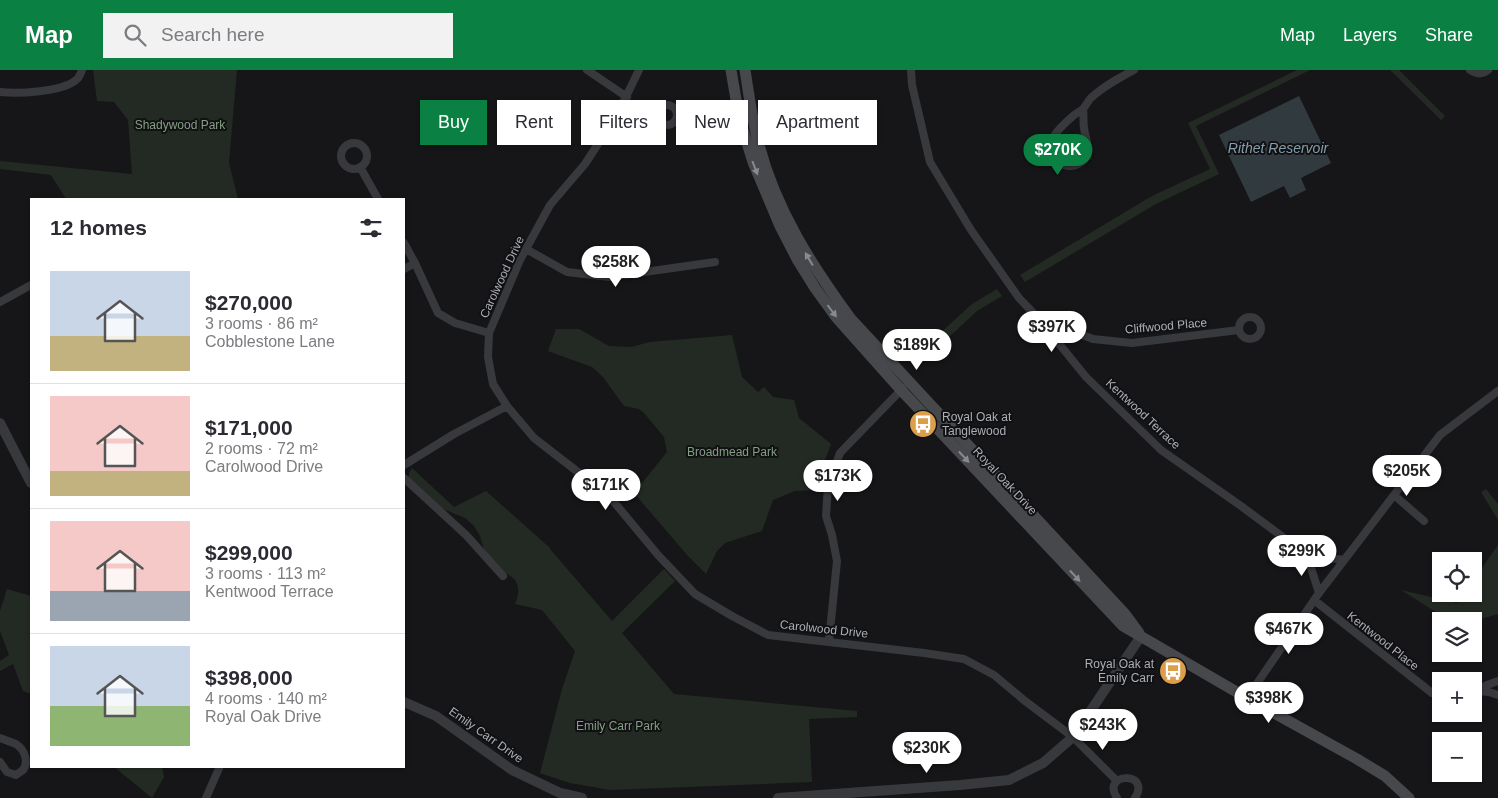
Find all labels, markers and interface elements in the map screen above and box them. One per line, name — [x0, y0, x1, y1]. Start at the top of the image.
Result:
search box — [103, 13, 453, 58]
text: Map — [25, 21, 73, 48]
icon: search — [121, 21, 149, 49]
text: Search here — [161, 24, 265, 45]
text: Map — [1280, 25, 1315, 45]
text: Layers — [1343, 25, 1397, 45]
text: Share — [1425, 25, 1473, 45]
chip: Buy — [420, 100, 487, 145]
chip: Rent — [497, 100, 571, 145]
chip: Filters — [581, 100, 666, 145]
chip: New — [676, 100, 748, 145]
chip: Apartment — [758, 100, 877, 145]
park label: Shadywood Park — [135, 118, 226, 132]
pin: $270K — [1023, 134, 1093, 176]
water label: Rithet Reservoir — [1228, 140, 1330, 156]
text: $270K — [1034, 141, 1082, 158]
one-way arrow — [751, 161, 759, 176]
icon: filters — [357, 214, 385, 242]
text: 12 homes — [50, 216, 147, 239]
street label: Carolwood Drive — [477, 234, 527, 320]
pin: $258K — [581, 246, 651, 288]
one-way arrow — [805, 252, 814, 265]
text: $258K — [592, 253, 640, 270]
icon: home — [90, 291, 150, 351]
text: $270,000 — [205, 291, 293, 314]
one-way arrow — [826, 304, 837, 317]
pin: $397K — [1017, 310, 1087, 353]
text: 3 rooms · 86 m² — [205, 315, 318, 332]
street label: Cliffwood Place — [1124, 315, 1208, 337]
text: $397K — [1028, 318, 1076, 335]
pin: $189K — [882, 328, 952, 371]
text: Cobblestone Lane — [205, 333, 335, 350]
text: $189K — [893, 336, 941, 353]
street label: Kentwood Terrace — [1103, 376, 1183, 452]
bus stop icon: Royal Oak at Tanglewood — [908, 409, 938, 439]
place label: Royal Oak at Tanglewood — [942, 410, 1012, 438]
icon: home — [90, 416, 150, 476]
text: $171,000 — [205, 416, 293, 439]
text: 2 rooms · 72 m² — [205, 440, 318, 457]
street label: Royal Oak Drive — [970, 444, 1040, 518]
park label: Broadmead Park — [687, 445, 778, 459]
one-way arrow — [958, 451, 970, 463]
pin: $205K — [1372, 454, 1442, 497]
text: Carolwood Drive — [205, 458, 323, 475]
pin: $173K — [803, 460, 873, 502]
text: $205K — [1383, 462, 1431, 479]
text: $173K — [814, 467, 862, 484]
pin: $171K — [571, 468, 641, 511]
text: $171K — [582, 476, 630, 493]
pin: $299K — [1267, 534, 1337, 577]
icon: home — [90, 541, 150, 601]
text: $299,000 — [205, 541, 293, 564]
text: $299K — [1278, 542, 1326, 559]
map controls — [1432, 552, 1482, 782]
button: locate — [1432, 552, 1482, 602]
text: 3 rooms · 113 m² — [205, 565, 326, 582]
one-way arrow — [1069, 569, 1081, 581]
text: Kentwood Terrace — [205, 583, 334, 600]
street label: Kentwood Place — [1345, 609, 1422, 673]
pin: $467K — [1254, 612, 1324, 655]
button: layers — [1432, 612, 1482, 662]
street label: Carolwood Drive — [779, 617, 869, 641]
text: $467K — [1265, 620, 1313, 637]
bus stop icon: Royal Oak at Emily Carr — [1158, 656, 1188, 686]
place label: Royal Oak at Emily Carr — [1085, 657, 1155, 685]
icon: home — [90, 666, 150, 726]
text: $398,000 — [205, 666, 293, 689]
button: + — [1432, 672, 1482, 722]
pin: $398K — [1234, 682, 1304, 724]
text: $398K — [1245, 689, 1293, 706]
text: 4 rooms · 140 m² — [205, 690, 327, 707]
street label: Emily Carr Drive — [446, 704, 526, 766]
text: Royal Oak Drive — [205, 708, 321, 725]
pin: $243K — [1068, 708, 1138, 751]
text: $243K — [1079, 716, 1127, 733]
park label: Emily Carr Park — [576, 719, 661, 733]
pin: $230K — [892, 732, 962, 774]
button: − — [1432, 732, 1482, 782]
text: $230K — [903, 739, 951, 756]

